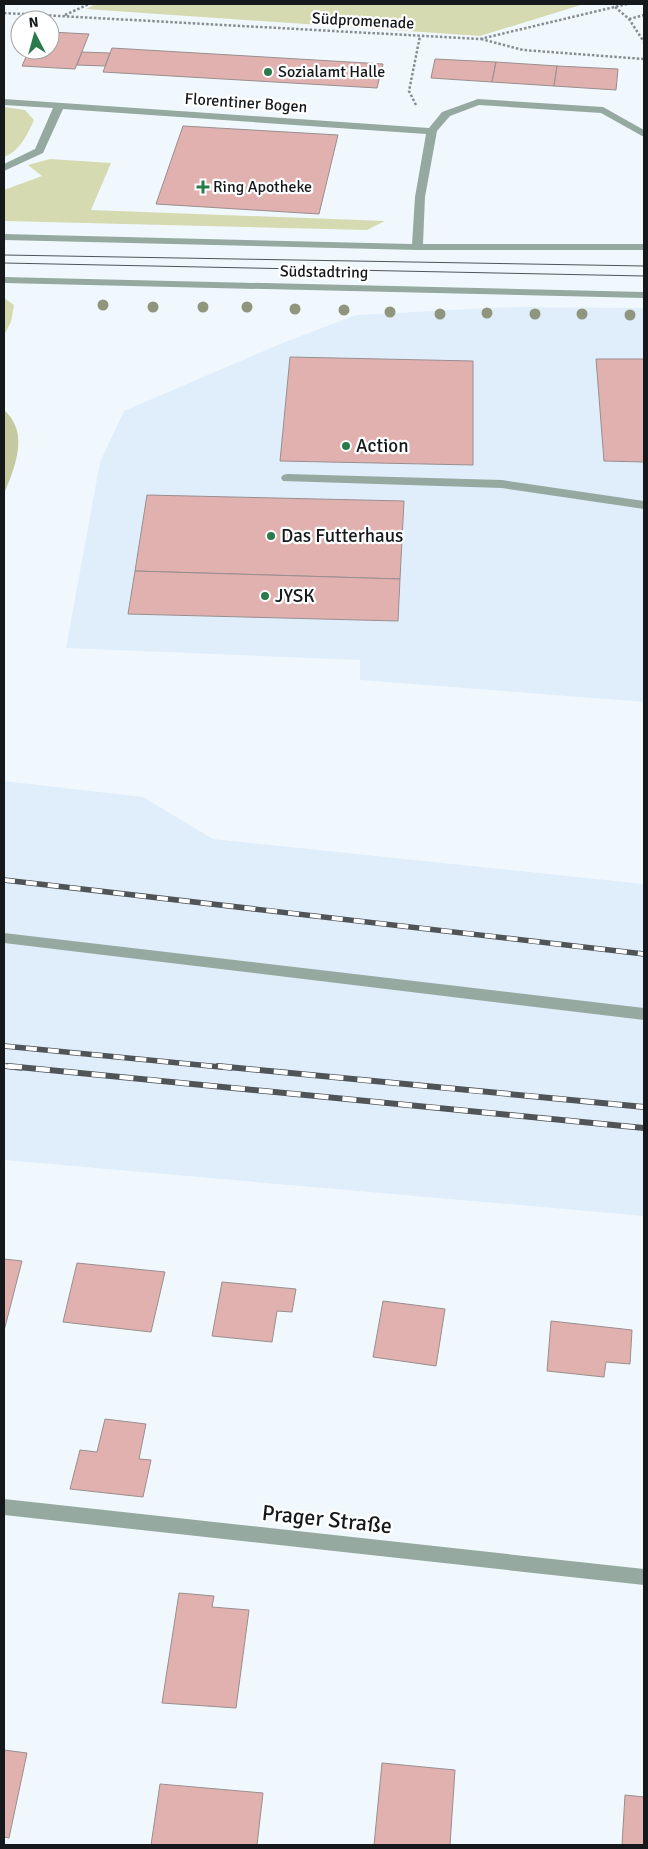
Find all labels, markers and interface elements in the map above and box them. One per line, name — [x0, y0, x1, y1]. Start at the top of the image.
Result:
street label: Südpromenade — [311, 8, 415, 34]
north arrow — [10, 10, 60, 60]
text: N — [28, 14, 39, 32]
place label: Sozialamt Halle — [278, 62, 385, 82]
marker: Sozialamt Halle — [262, 66, 274, 78]
street label: Florentiner Bogen — [184, 89, 308, 117]
place label: Ring Apotheke — [213, 177, 312, 197]
marker: Ring Apotheke — [197, 181, 209, 193]
street label: Südstadtring — [280, 261, 368, 283]
place label: Action — [356, 434, 409, 458]
marker: Action — [340, 440, 352, 452]
place label: Das Futterhaus — [281, 524, 403, 548]
marker: Das Futterhaus — [265, 530, 277, 542]
place label: JYSK — [275, 584, 315, 608]
marker: JYSK — [259, 590, 271, 602]
street label: Prager Straße — [261, 1499, 393, 1539]

